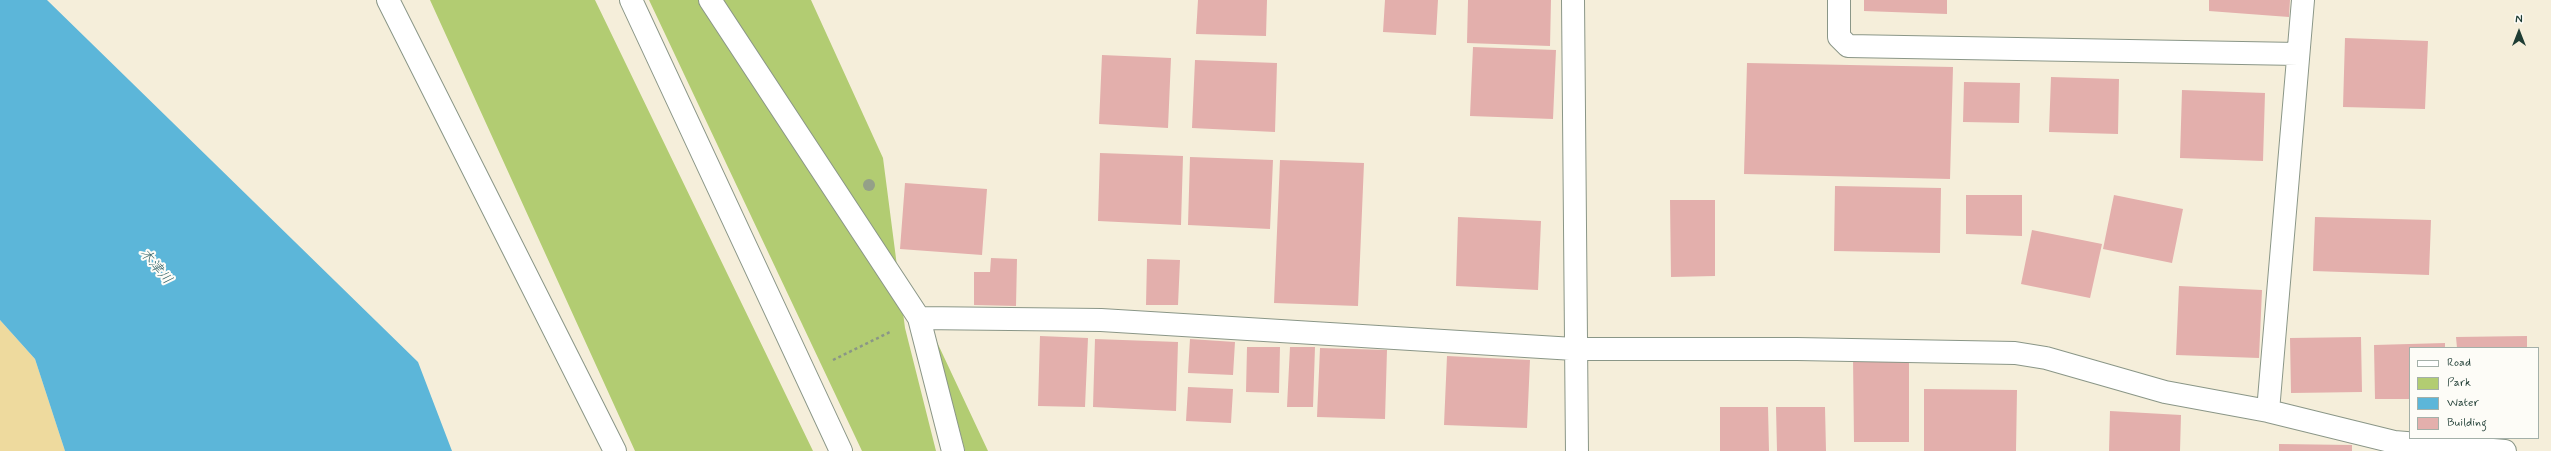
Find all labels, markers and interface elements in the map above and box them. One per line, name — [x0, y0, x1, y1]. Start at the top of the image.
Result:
north arrow — [2499, 12, 2539, 52]
text: N — [2515, 13, 2523, 27]
water label: 木津川 — [135, 246, 175, 288]
legend — [2409, 347, 2539, 439]
text: Road — [2447, 355, 2471, 371]
text: Park — [2447, 375, 2471, 391]
text: Water — [2447, 395, 2479, 411]
text: Building — [2447, 415, 2487, 431]

